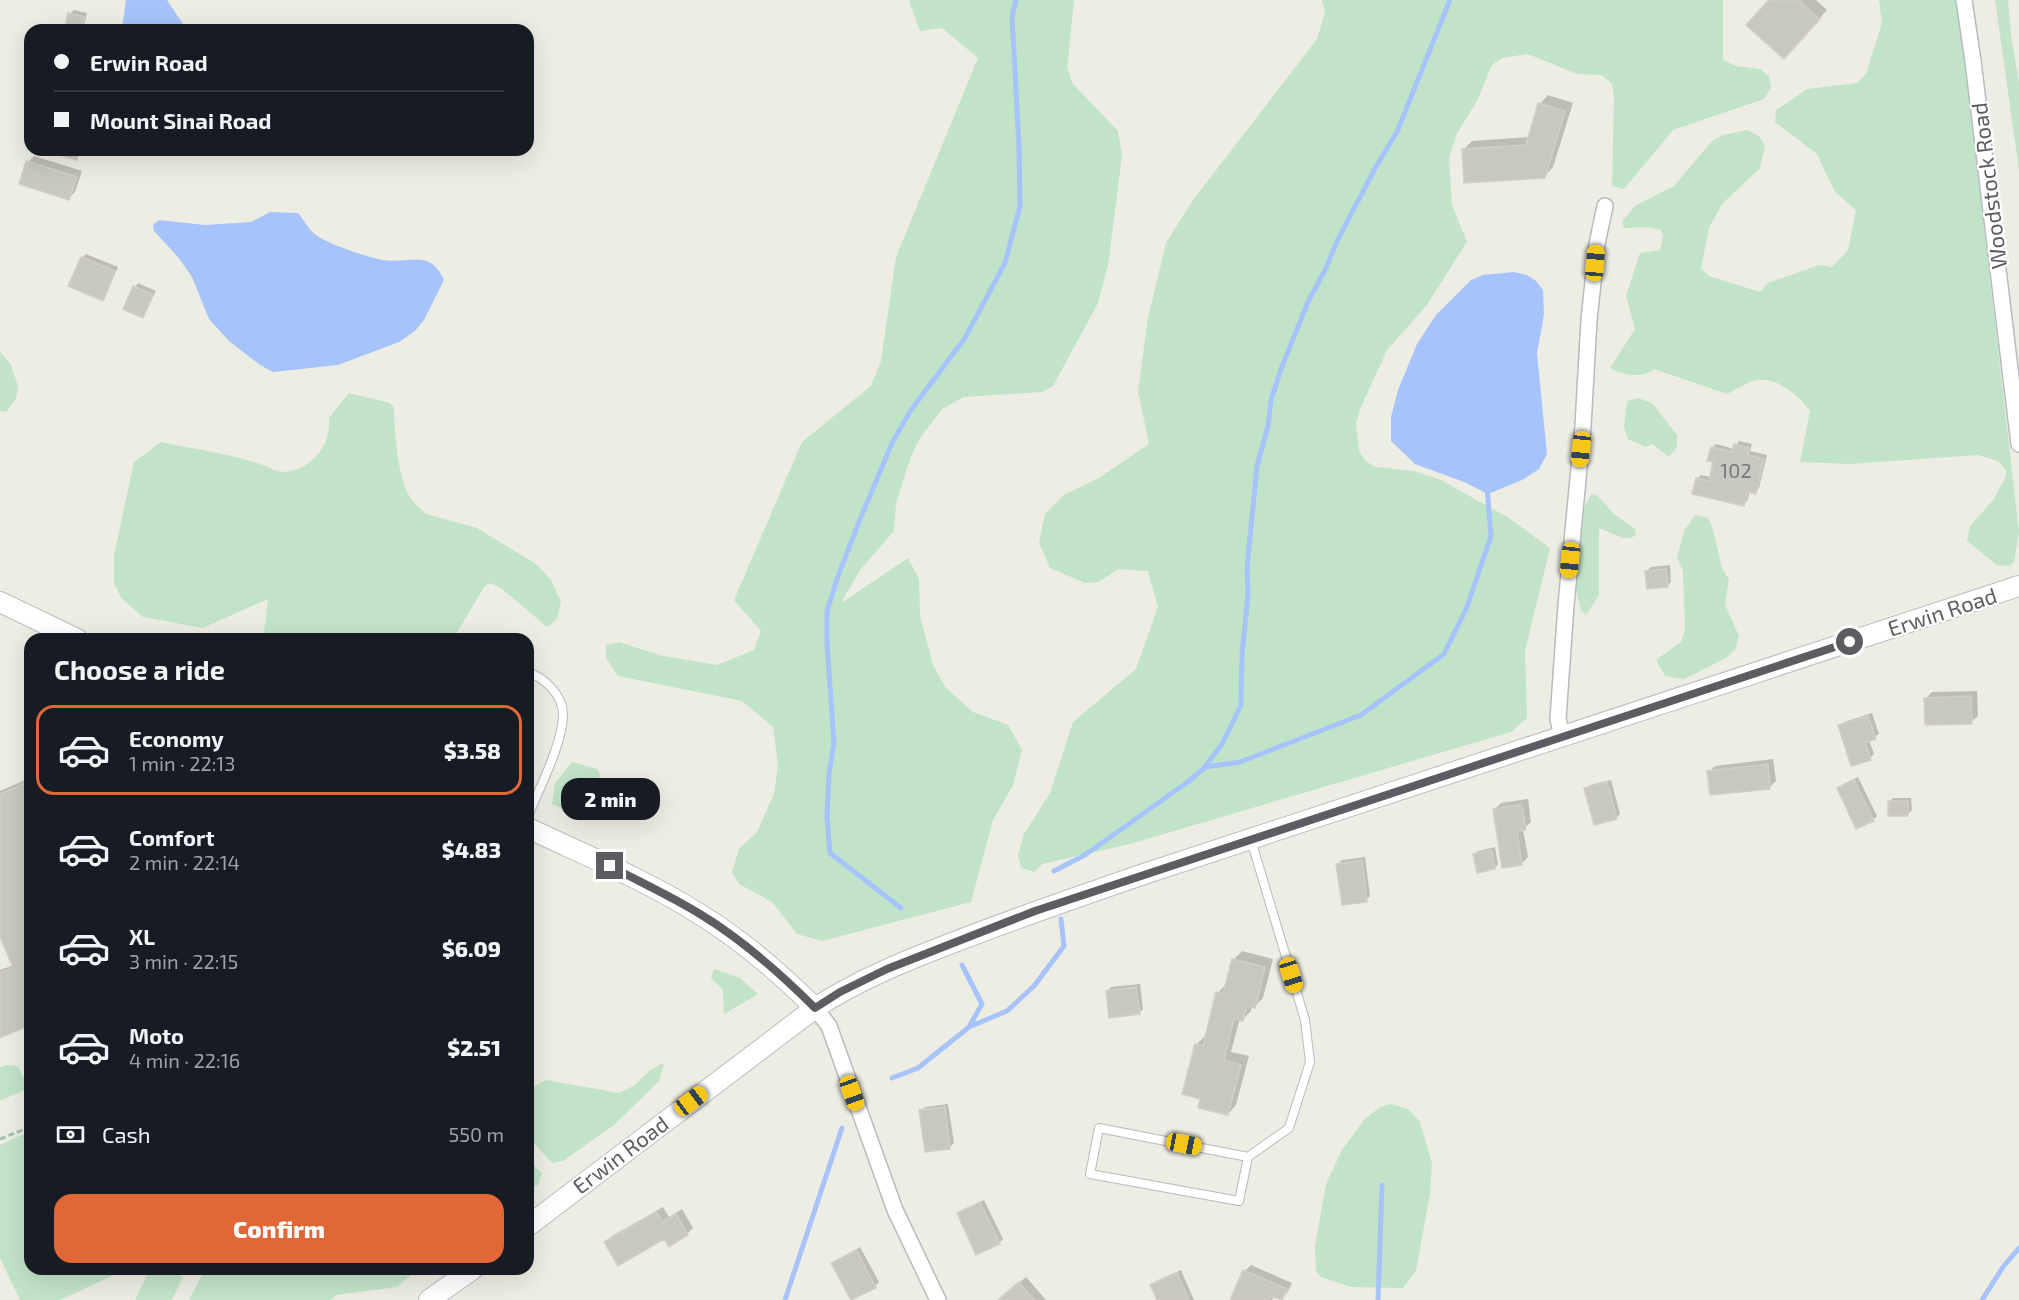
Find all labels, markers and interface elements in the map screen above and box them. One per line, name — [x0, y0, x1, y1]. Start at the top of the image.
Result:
text: Erwin Road — [90, 49, 208, 75]
street label: Woodstock Road — [1965, 101, 2011, 271]
text: Mount Sinai Road — [90, 107, 271, 133]
car — [1584, 244, 1606, 282]
car — [1570, 430, 1592, 468]
house number: 102 — [1720, 458, 1752, 482]
car — [1559, 541, 1581, 579]
street label: Erwin Road — [1884, 581, 2000, 641]
route start — [1836, 628, 1863, 655]
text: Choose a ride — [54, 653, 225, 685]
icon: car — [57, 723, 111, 777]
text: Economy — [129, 725, 224, 751]
text: $3.58 — [444, 737, 501, 763]
text: 1 min · 22:13 — [129, 751, 235, 775]
callout: 2 min — [560, 779, 660, 821]
text: 2 min — [585, 787, 636, 811]
icon: car — [57, 822, 111, 876]
text: Comfort — [129, 824, 214, 850]
text: $4.83 — [442, 836, 501, 862]
text: 2 min · 22:14 — [129, 850, 240, 874]
route end — [596, 852, 623, 879]
icon: car — [57, 921, 111, 975]
text: XL — [129, 923, 155, 949]
text: $6.09 — [442, 935, 501, 961]
text: 3 min · 22:15 — [129, 949, 238, 973]
car — [1277, 955, 1305, 995]
icon: car — [57, 1020, 111, 1074]
text: Moto — [129, 1022, 184, 1048]
text: $2.51 — [447, 1034, 501, 1060]
text: 4 min · 22:16 — [129, 1048, 240, 1072]
car — [837, 1073, 867, 1113]
car — [671, 1083, 711, 1119]
street label: Erwin Road — [567, 1110, 673, 1198]
icon: cash — [54, 1118, 87, 1151]
text: Cash — [102, 1121, 151, 1147]
text: 550 m — [449, 1122, 504, 1146]
car — [1165, 1132, 1203, 1156]
button: Confirm — [54, 1194, 504, 1263]

